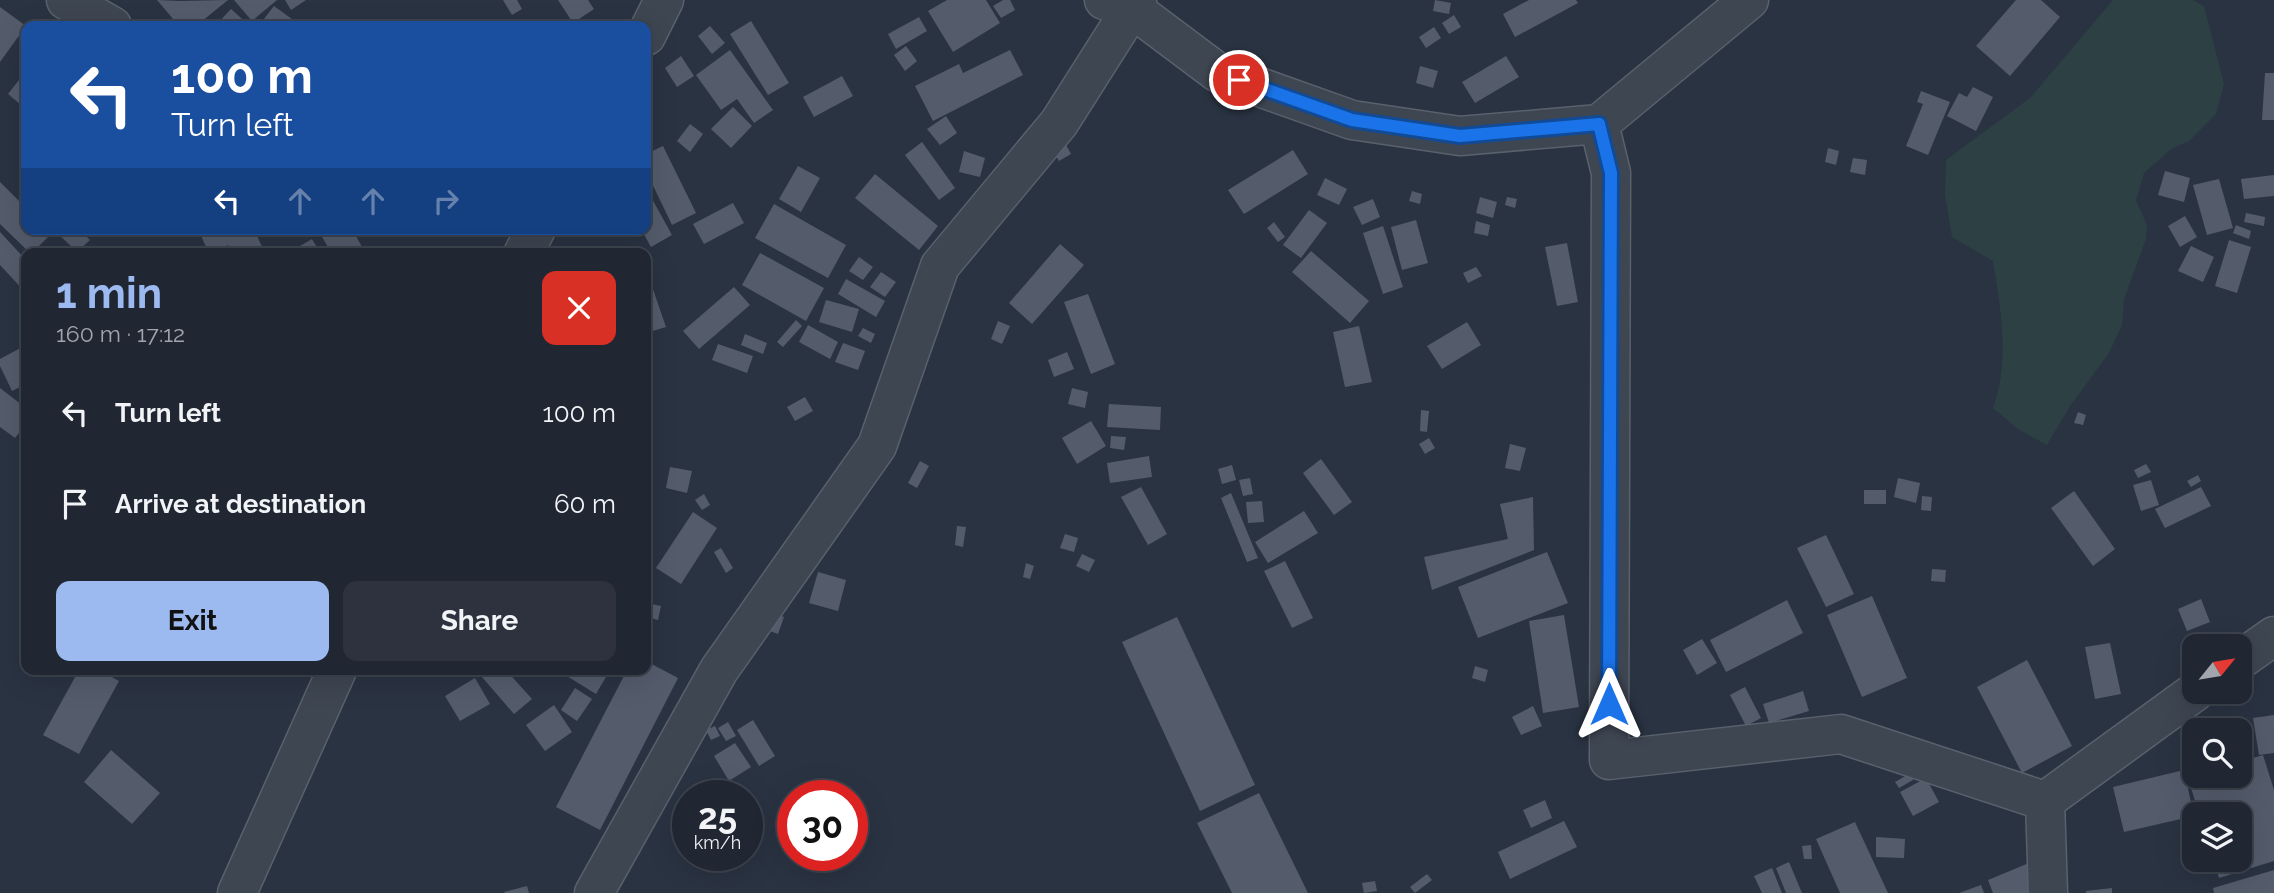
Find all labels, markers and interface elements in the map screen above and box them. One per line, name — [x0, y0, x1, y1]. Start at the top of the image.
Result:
text: 100 m — [171, 47, 313, 104]
icon: left — [56, 49, 147, 140]
pin — [1209, 50, 1269, 110]
icon: arrive — [1220, 61, 1258, 99]
text: Turn left — [171, 106, 293, 143]
icon: left — [208, 182, 246, 220]
icon: ahead — [281, 182, 319, 220]
icon: ahead — [354, 182, 392, 220]
icon: right — [427, 182, 465, 220]
text: 1 min — [56, 269, 162, 318]
button: close — [542, 271, 616, 345]
text: 160 m · 17:12 — [56, 320, 185, 347]
icon: left — [56, 394, 94, 432]
text: Turn left — [115, 398, 221, 428]
text: 100 m — [543, 398, 616, 428]
icon: arrive — [56, 485, 94, 523]
text: Arrive at destination — [115, 489, 366, 519]
text: 60 m — [554, 489, 616, 519]
button: Exit — [56, 581, 329, 661]
button: Share — [343, 581, 616, 661]
north arrow — [2182, 634, 2252, 704]
map controls — [2182, 634, 2252, 872]
position arrow — [1572, 667, 1646, 741]
button: search — [2182, 718, 2252, 788]
speed limit sign: 30 — [777, 780, 868, 871]
text: 25 — [698, 796, 737, 837]
button: layers — [2182, 802, 2252, 872]
text: km/h — [694, 832, 741, 853]

